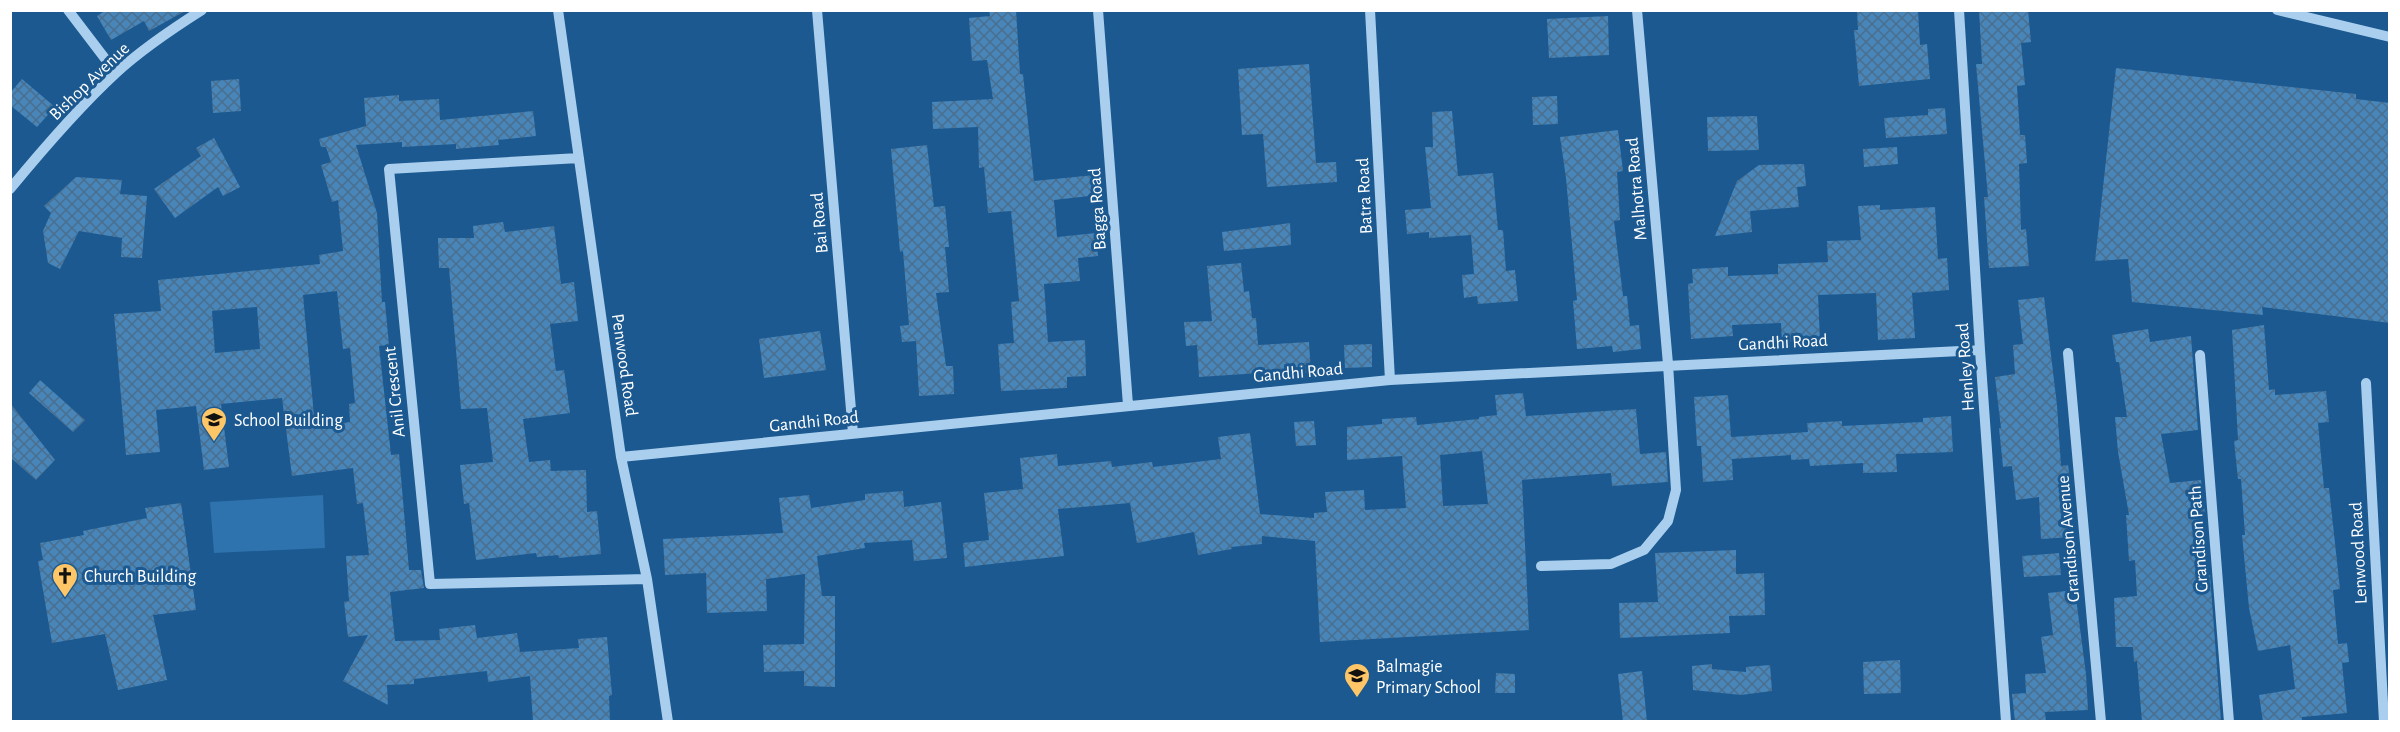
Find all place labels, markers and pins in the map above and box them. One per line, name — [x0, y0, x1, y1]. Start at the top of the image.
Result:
school or university icon: School Building — [199, 405, 229, 443]
place label: School Building — [234, 412, 343, 430]
church icon: Church Building — [50, 561, 80, 599]
place label: Church Building — [84, 568, 196, 586]
place label: Balmagie Primary School — [1376, 658, 1481, 697]
school or university icon: Balmagie Primary School — [1342, 661, 1372, 699]

